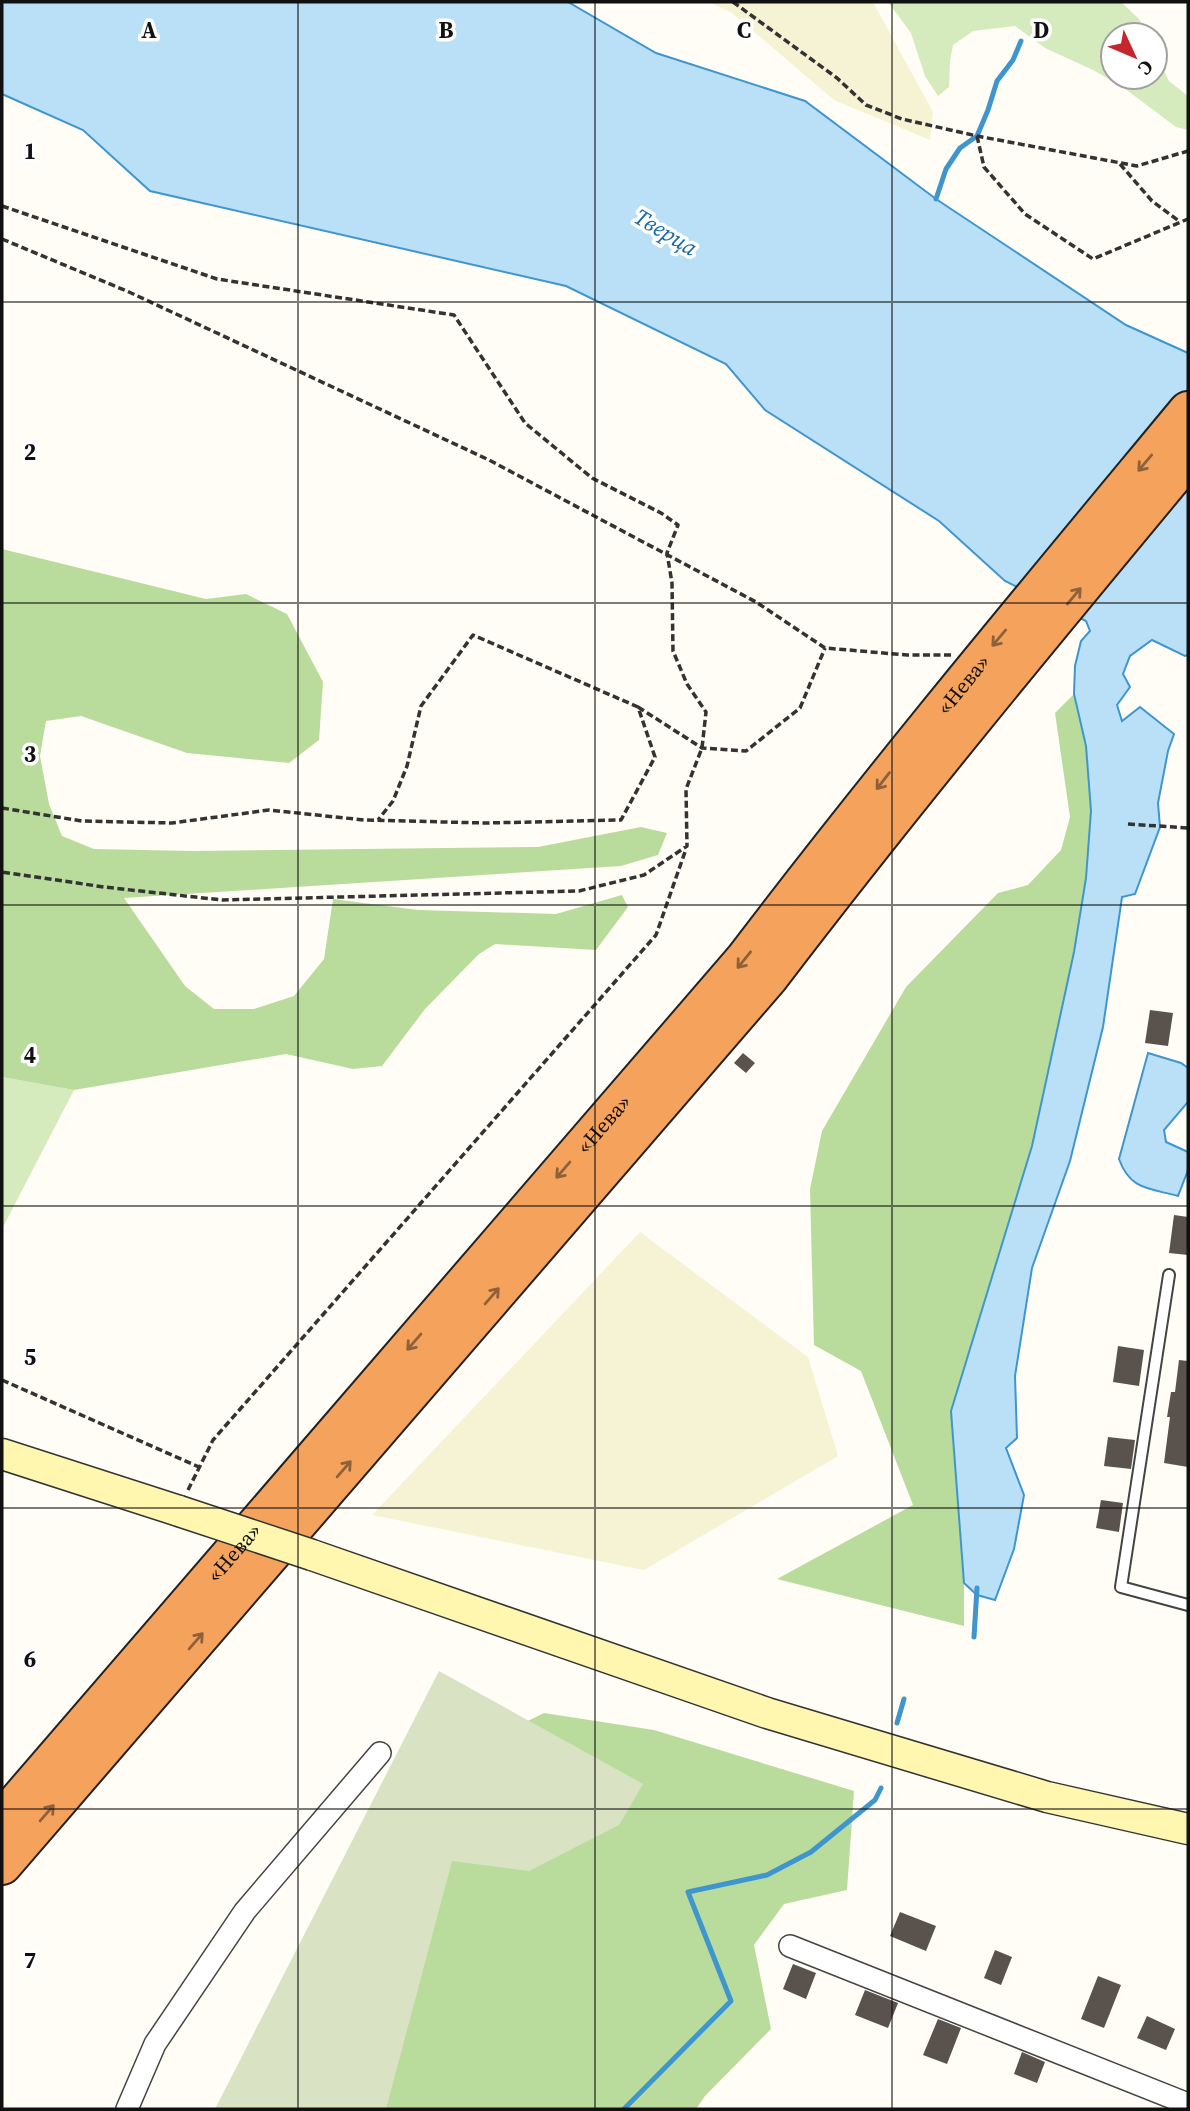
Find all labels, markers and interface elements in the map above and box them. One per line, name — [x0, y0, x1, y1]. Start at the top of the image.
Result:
text: A — [141, 14, 157, 46]
text: B — [439, 14, 454, 46]
text: C — [737, 14, 751, 46]
text: D — [1033, 14, 1049, 46]
north arrow — [1099, 21, 1169, 91]
text: С — [1133, 55, 1160, 81]
text: 1 — [24, 135, 36, 167]
water label: Тверца — [628, 201, 704, 263]
text: 2 — [24, 436, 36, 468]
one-way arrow — [1137, 454, 1152, 472]
one-way arrow — [1066, 587, 1082, 605]
one-way arrow — [992, 629, 1007, 647]
street label: «Нева» — [930, 648, 996, 720]
text: 3 — [24, 738, 36, 770]
one-way arrow — [875, 771, 891, 789]
one-way arrow — [736, 951, 751, 969]
text: 4 — [24, 1039, 36, 1071]
street label: «Нева» — [570, 1088, 637, 1159]
one-way arrow — [555, 1160, 571, 1178]
one-way arrow — [484, 1288, 500, 1306]
one-way arrow — [406, 1333, 422, 1351]
text: 5 — [24, 1341, 36, 1373]
one-way arrow — [336, 1460, 352, 1478]
street label: «Нева» — [200, 1516, 267, 1588]
one-way arrow — [188, 1632, 204, 1650]
text: 6 — [24, 1643, 36, 1675]
one-way arrow — [39, 1805, 55, 1823]
text: 7 — [24, 1944, 36, 1976]

